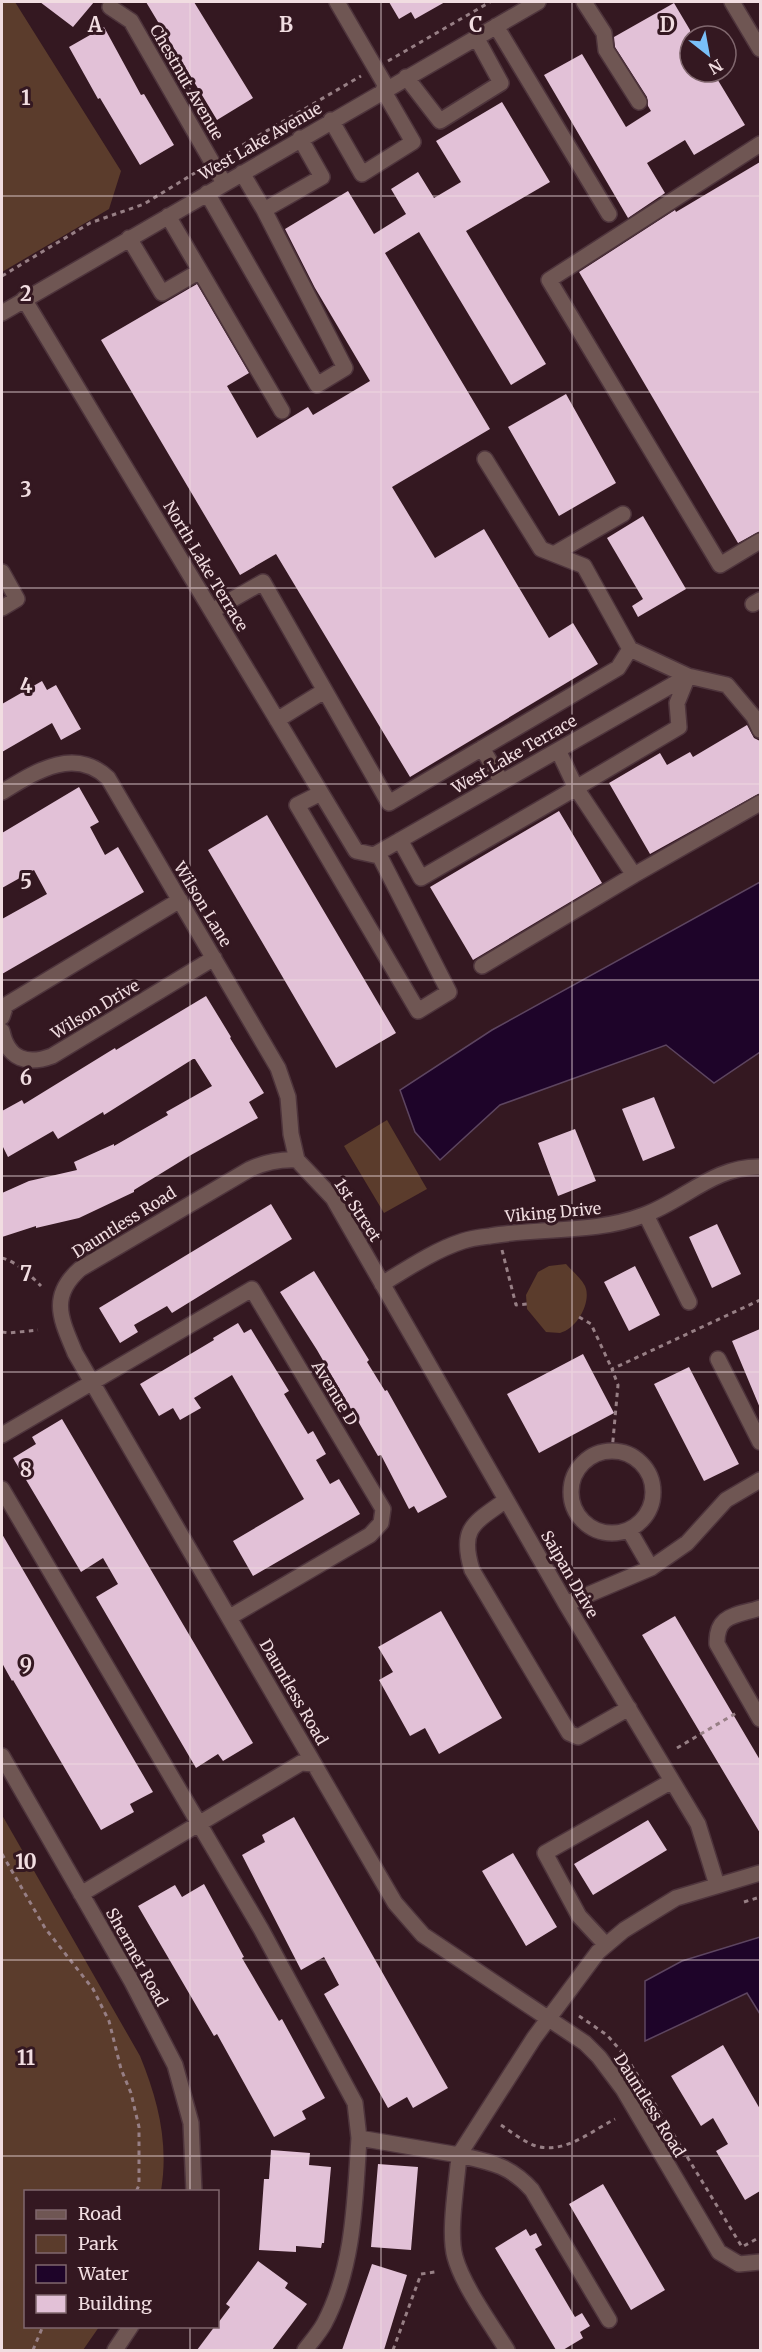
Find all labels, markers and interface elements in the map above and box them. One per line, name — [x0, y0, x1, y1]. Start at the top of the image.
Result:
text: A — [87, 12, 103, 37]
text: B — [279, 12, 293, 37]
text: C — [469, 12, 483, 37]
text: D — [659, 12, 675, 37]
street label: Chestnut Avenue — [146, 21, 228, 143]
north arrow — [678, 24, 738, 84]
text: N — [705, 55, 726, 79]
text: 1 — [21, 85, 31, 110]
street label: West Lake Avenue — [194, 98, 325, 185]
text: 2 — [20, 281, 32, 306]
text: 3 — [20, 477, 32, 502]
street label: North Lake Terrace — [159, 497, 253, 635]
text: 4 — [20, 673, 33, 698]
street label: West Lake Terrace — [447, 710, 580, 798]
street label: Wilson Lane — [169, 857, 236, 950]
text: 5 — [20, 869, 32, 894]
street label: Wilson Drive — [47, 975, 143, 1044]
text: 6 — [20, 1065, 32, 1090]
street label: 1st Street — [330, 1175, 386, 1246]
street label: Dauntless Road — [68, 1182, 180, 1262]
street label: Viking Drive — [503, 1198, 602, 1226]
text: 7 — [20, 1261, 32, 1286]
street label: Avenue D — [307, 1356, 362, 1429]
text: 8 — [20, 1457, 32, 1482]
street label: Saipan Drive — [537, 1527, 603, 1621]
street label: Dauntless Road — [256, 1636, 333, 1749]
text: 9 — [20, 1653, 32, 1678]
text: 10 — [15, 1849, 37, 1874]
street label: Shermer Road — [102, 1904, 172, 2010]
text: 11 — [17, 2045, 35, 2070]
street label: Dauntless Road — [610, 2049, 690, 2161]
legend — [24, 2190, 219, 2328]
text: Road — [78, 2202, 122, 2225]
text: Park — [78, 2232, 119, 2255]
text: Water — [77, 2262, 129, 2285]
text: Building — [78, 2292, 152, 2315]

